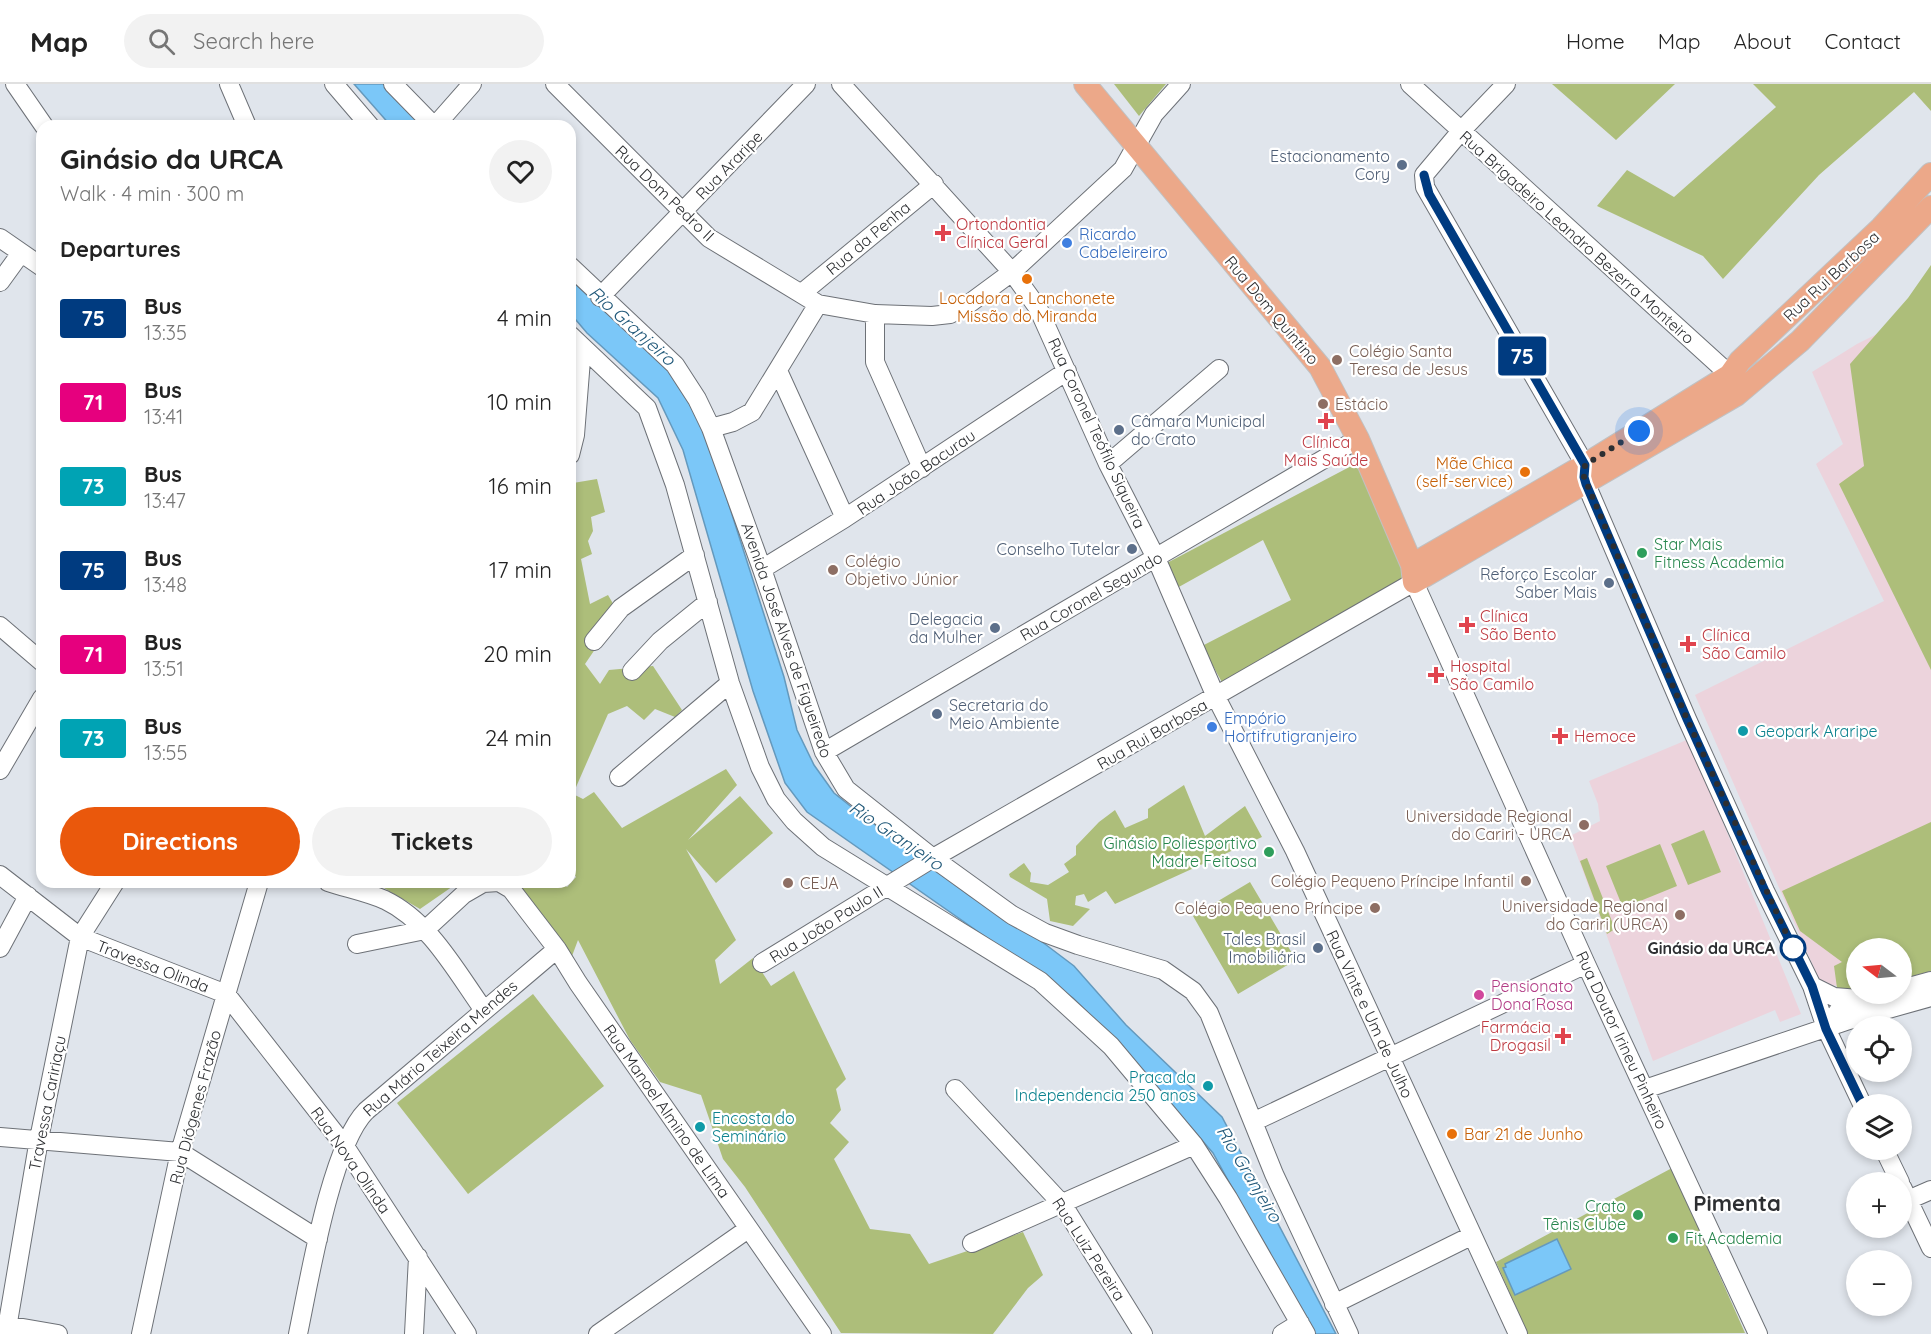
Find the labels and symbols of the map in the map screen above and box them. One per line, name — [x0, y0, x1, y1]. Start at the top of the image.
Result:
street label: Rua Araripe — [691, 126, 767, 204]
street label: Rua Brigadeiro Leandro Bezerra Monteiro — [1455, 126, 1699, 348]
street label: Rua Dom Pedro II — [611, 141, 719, 245]
place label: Estacionamento Cory — [1270, 146, 1390, 184]
marker: Estacionamento Cory — [1395, 158, 1409, 172]
street label: Rua da Penha — [822, 197, 914, 279]
place label: Ortondontia Clínica Geral — [956, 214, 1048, 252]
marker: Ortondontia Clínica Geral — [934, 224, 952, 242]
place label: Ricardo Cabeleireiro — [1079, 224, 1168, 262]
street label: Rua Rui Barbosa — [1779, 226, 1883, 326]
marker: Ricardo Cabeleireiro — [1060, 236, 1074, 250]
street label: Rua Dom Quintino — [1221, 252, 1323, 368]
marker: Locadora e Lanchonete Missão do Miranda — [1020, 272, 1034, 286]
water label: Rio Granjeiro — [584, 281, 681, 371]
place label: Locadora e Lanchonete Missão do Miranda — [939, 288, 1115, 326]
street label: Rua Coronel Teófilo Siqueira — [1044, 334, 1150, 532]
line badge: 75 — [1495, 336, 1549, 376]
place label: Colégio Santa Teresa de Jesus — [1349, 341, 1468, 379]
marker: Colégio Santa Teresa de Jesus — [1330, 353, 1344, 367]
place label: Estácio — [1335, 394, 1388, 414]
marker: Estácio — [1316, 397, 1330, 411]
place label: Câmara Municipal do Crato — [1131, 411, 1265, 449]
marker: Clínica Mais Saúde — [1317, 412, 1335, 430]
your location — [1624, 416, 1654, 446]
marker: Câmara Municipal do Crato — [1112, 423, 1126, 437]
street label: Rua João Bacurau — [853, 425, 979, 519]
place label: Clínica Mais Saúde — [1284, 432, 1368, 470]
place label: Mãe Chica (self-service) — [1416, 453, 1513, 491]
marker: Mãe Chica (self-service) — [1518, 465, 1532, 479]
street label: Avenida José Alves de Figueiredo — [737, 520, 837, 760]
place label: Star Mais Fitness Academia — [1654, 534, 1784, 572]
place label: Conselho Tutelar — [997, 539, 1120, 559]
marker: Conselho Tutelar — [1125, 542, 1139, 556]
marker: Star Mais Fitness Academia — [1635, 546, 1649, 560]
street label: Rua Coronel Segundo — [1016, 547, 1166, 645]
place label: Colégio Objetivo Júnior — [845, 551, 958, 589]
marker: Colégio Objetivo Júnior — [826, 563, 840, 577]
place label: Reforço Escolar Saber Mais — [1480, 564, 1597, 602]
marker: Reforço Escolar Saber Mais — [1602, 576, 1616, 590]
place label: Clínica São Bento — [1480, 606, 1556, 644]
place label: Delegacia da Mulher — [909, 609, 983, 647]
marker: Clínica São Bento — [1458, 616, 1476, 634]
marker: Delegacia da Mulher — [988, 621, 1002, 635]
place label: Clínica São Camilo — [1702, 625, 1786, 663]
marker: Clínica São Camilo — [1679, 635, 1697, 653]
place label: Hospital São Camilo — [1450, 656, 1534, 694]
marker: Hospital São Camilo — [1427, 666, 1445, 684]
street label: Rua Rui Barbosa — [1093, 694, 1211, 774]
place label: Secretaria do Meio Ambiente — [949, 695, 1059, 733]
marker: Secretaria do Meio Ambiente — [930, 707, 944, 721]
place label: Empório Hortifrutigranjeiro — [1224, 708, 1357, 746]
marker: Empório Hortifrutigranjeiro — [1205, 720, 1219, 734]
place label: Geopark Araripe — [1755, 721, 1878, 741]
marker: Geopark Araripe — [1736, 724, 1750, 738]
place label: Hemoce — [1574, 726, 1636, 746]
marker: Hemoce — [1551, 727, 1569, 745]
water label: Rio Granjeiro — [845, 796, 949, 876]
place label: Universidade Regional do Cariri - URCA — [1406, 806, 1572, 844]
marker: Universidade Regional do Cariri - URCA — [1577, 818, 1591, 832]
place label: Ginásio Poliesportivo Madre Feitosa — [1103, 833, 1257, 871]
marker: Ginásio Poliesportivo Madre Feitosa — [1262, 845, 1276, 859]
place label: Colégio Pequeno Príncipe Infantil — [1271, 871, 1514, 891]
place label: CEJA — [800, 873, 839, 893]
marker: Colégio Pequeno Príncipe Infantil — [1519, 874, 1533, 888]
marker: CEJA — [781, 876, 795, 890]
street label: Rua João Paulo II — [766, 881, 886, 967]
place label: Universidade Regional do Cariri (URCA) — [1502, 896, 1668, 934]
place label: Colégio Pequeno Príncipe — [1175, 898, 1363, 918]
marker: Colégio Pequeno Príncipe — [1368, 901, 1382, 915]
marker: Universidade Regional do Cariri (URCA) — [1673, 908, 1687, 922]
street label: Rua Vinte e Um de Julho — [1322, 927, 1418, 1101]
place label: Tales Brasil Imobiliária — [1223, 929, 1306, 967]
street label: Travessa Olinda — [94, 935, 212, 997]
marker: Ginásio da URCA — [1780, 935, 1806, 961]
place label: Ginásio da URCA — [1648, 938, 1776, 958]
north arrow — [1846, 938, 1912, 1004]
marker: Tales Brasil Imobiliária — [1311, 941, 1325, 955]
street label: Rua Doutor Irineu Pinheiro — [1572, 948, 1672, 1132]
street label: Rua Mário Teixeira Mendes — [359, 975, 521, 1121]
place label: Pensionato Dona Rosa — [1491, 976, 1573, 1014]
marker: Pensionato Dona Rosa — [1472, 988, 1486, 1002]
place label: Farmácia Drogasil — [1481, 1017, 1551, 1055]
street label: Rua Manoel Almino de Lima — [599, 1020, 735, 1202]
street label: Rua Diógenes Frazão — [165, 1028, 225, 1186]
marker: Farmácia Drogasil — [1556, 1029, 1570, 1043]
street label: Travessa Caririaçu — [24, 1034, 70, 1172]
place label: Praca da Independencia 250 anos — [1015, 1067, 1196, 1105]
marker: Praca da Independencia 250 anos — [1201, 1079, 1215, 1093]
street label: Rua Nova Olinda — [307, 1103, 395, 1217]
place label: Encosta do Seminário — [712, 1108, 795, 1146]
marker: Encosta do Seminário — [693, 1120, 707, 1134]
water label: Rio Granjeiro — [1212, 1121, 1288, 1227]
place label: Bar 21 de Junho — [1464, 1124, 1583, 1144]
marker: Bar 21 de Junho — [1445, 1127, 1459, 1141]
district label: Pimenta — [1693, 1189, 1781, 1217]
street label: Rua Luiz Pereira — [1048, 1194, 1130, 1304]
place label: Crato Tênis Clube — [1543, 1196, 1626, 1234]
marker: Crato Tênis Clube — [1631, 1208, 1645, 1222]
place label: Fit Academia — [1685, 1228, 1782, 1248]
marker: Fit Academia — [1666, 1231, 1680, 1245]

